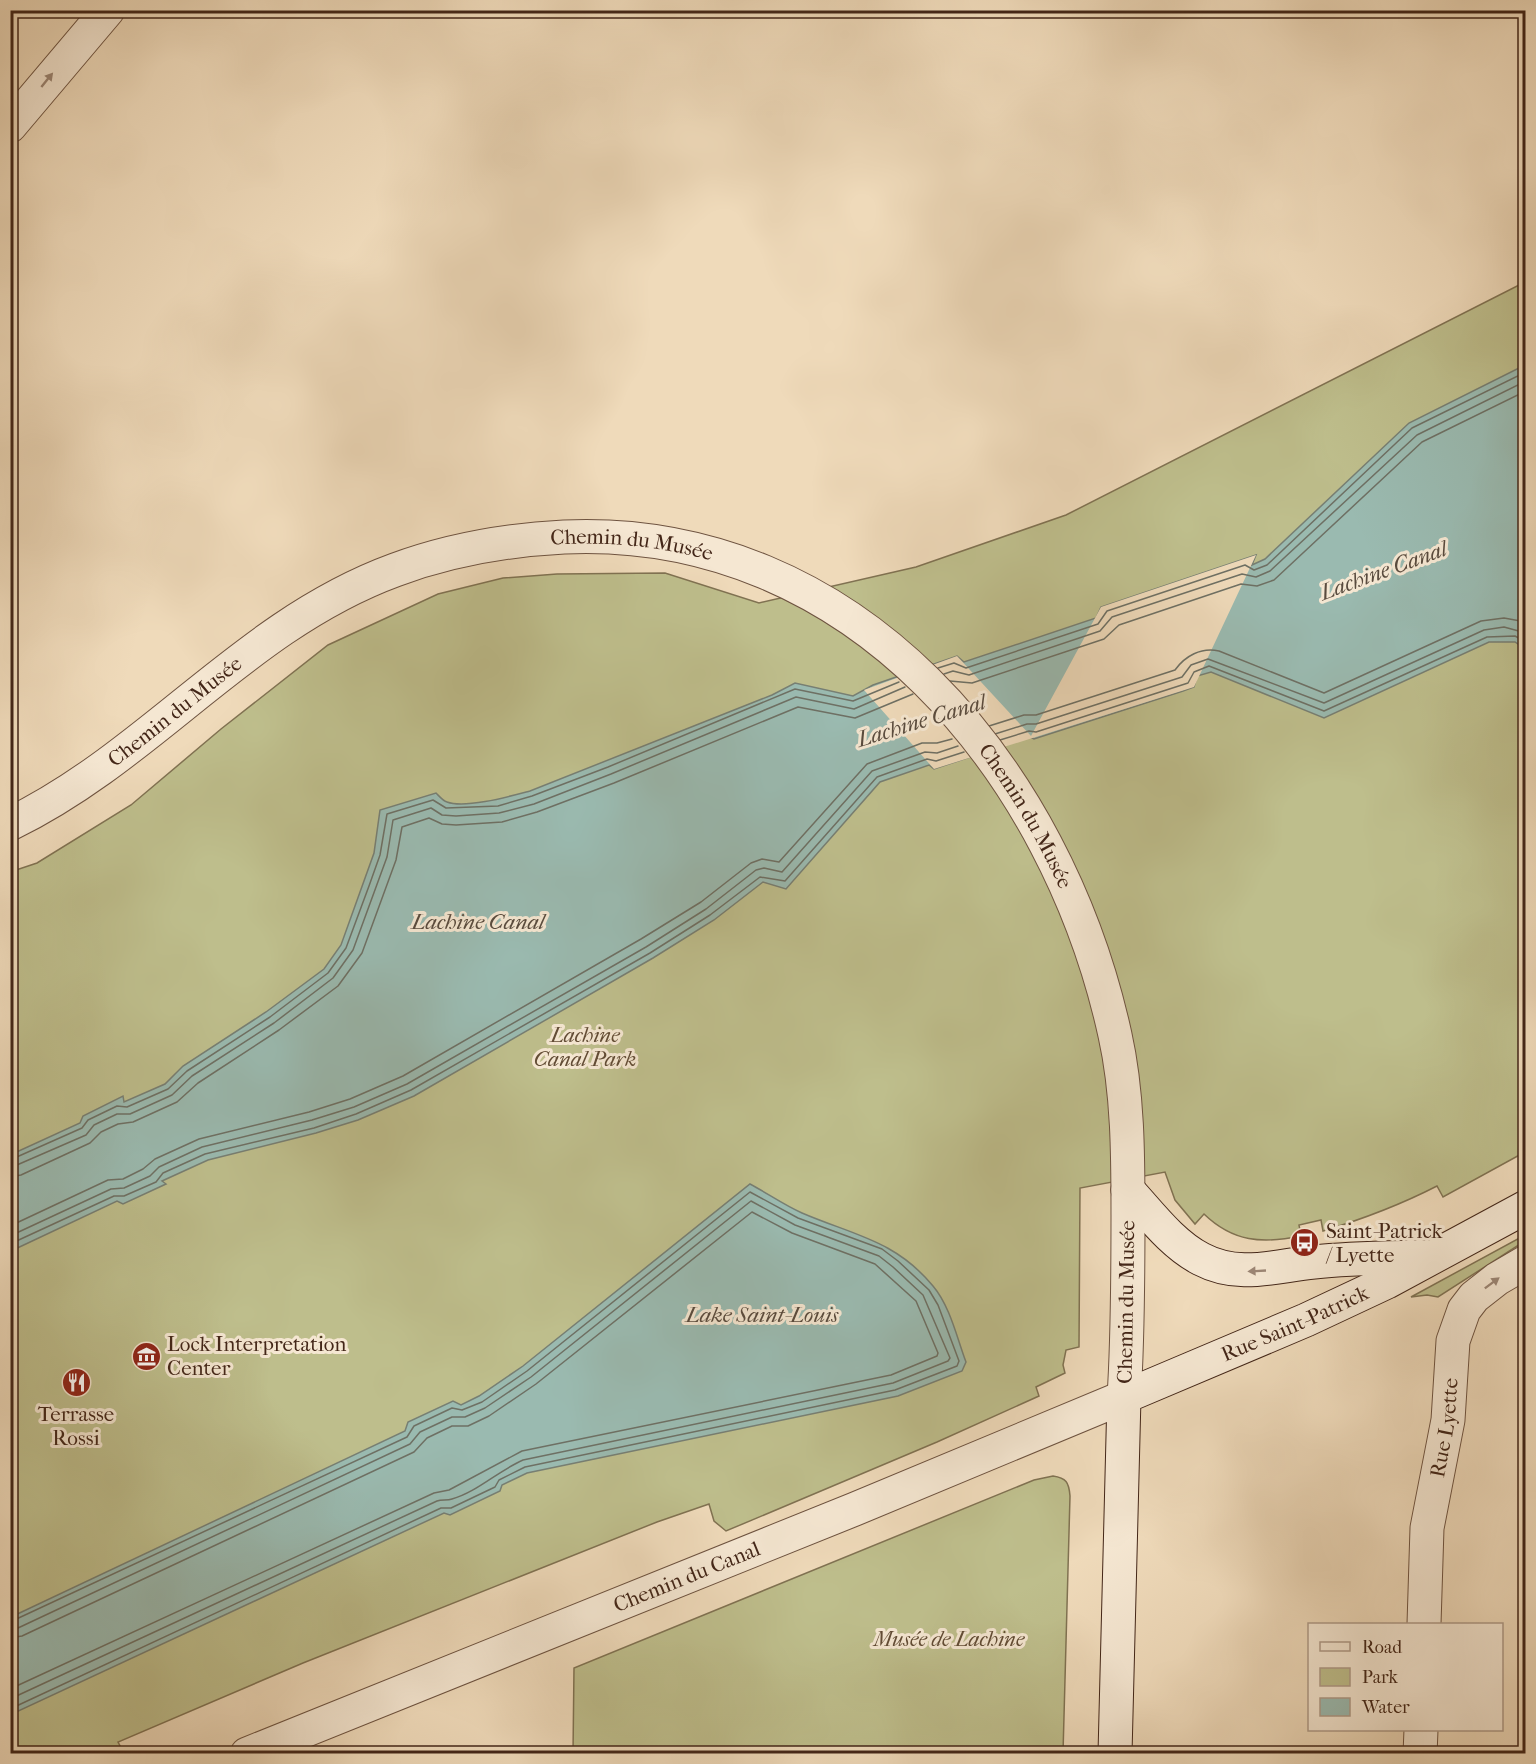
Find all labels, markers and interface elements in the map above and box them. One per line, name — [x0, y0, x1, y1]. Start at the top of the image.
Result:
one-way arrow — [41, 73, 53, 88]
street label: Chemin du Musée — [550, 524, 716, 565]
water label: Lachine Canal — [1315, 535, 1453, 607]
street label: Chemin du Musée — [103, 651, 246, 772]
water label: Lachine Canal — [852, 688, 991, 753]
street label: Chemin du Musée — [974, 739, 1077, 892]
water label: Lachine Canal — [410, 909, 547, 935]
park label: Lachine Canal Park — [534, 1023, 636, 1071]
place label: Saint-Patrick / Lyette — [1325, 1219, 1443, 1267]
street label: Chemin du Musée — [1113, 1220, 1139, 1384]
bus stop icon: Saint-Patrick / Lyette — [1289, 1227, 1321, 1259]
one-way arrow — [1248, 1266, 1267, 1276]
one-way arrow — [1484, 1277, 1500, 1289]
street label: Rue Saint-Patrick — [1218, 1280, 1372, 1366]
water label: Lake Saint-Louis — [684, 1302, 840, 1328]
place label: Lock Interpretation Center — [167, 1332, 346, 1380]
museum icon: Lock Interpretation Center — [130, 1340, 162, 1372]
restaurant icon: Terrasse Rossi — [60, 1367, 92, 1399]
street label: Rue Lyette — [1425, 1377, 1463, 1479]
place label: Terrasse Rossi — [38, 1402, 114, 1450]
street label: Chemin du Canal — [610, 1536, 764, 1617]
legend — [1308, 1623, 1503, 1731]
park label: Musée de Lachine — [872, 1627, 1025, 1651]
text: Road — [1362, 1637, 1402, 1658]
text: Park — [1362, 1667, 1399, 1688]
text: Water — [1361, 1697, 1410, 1718]

